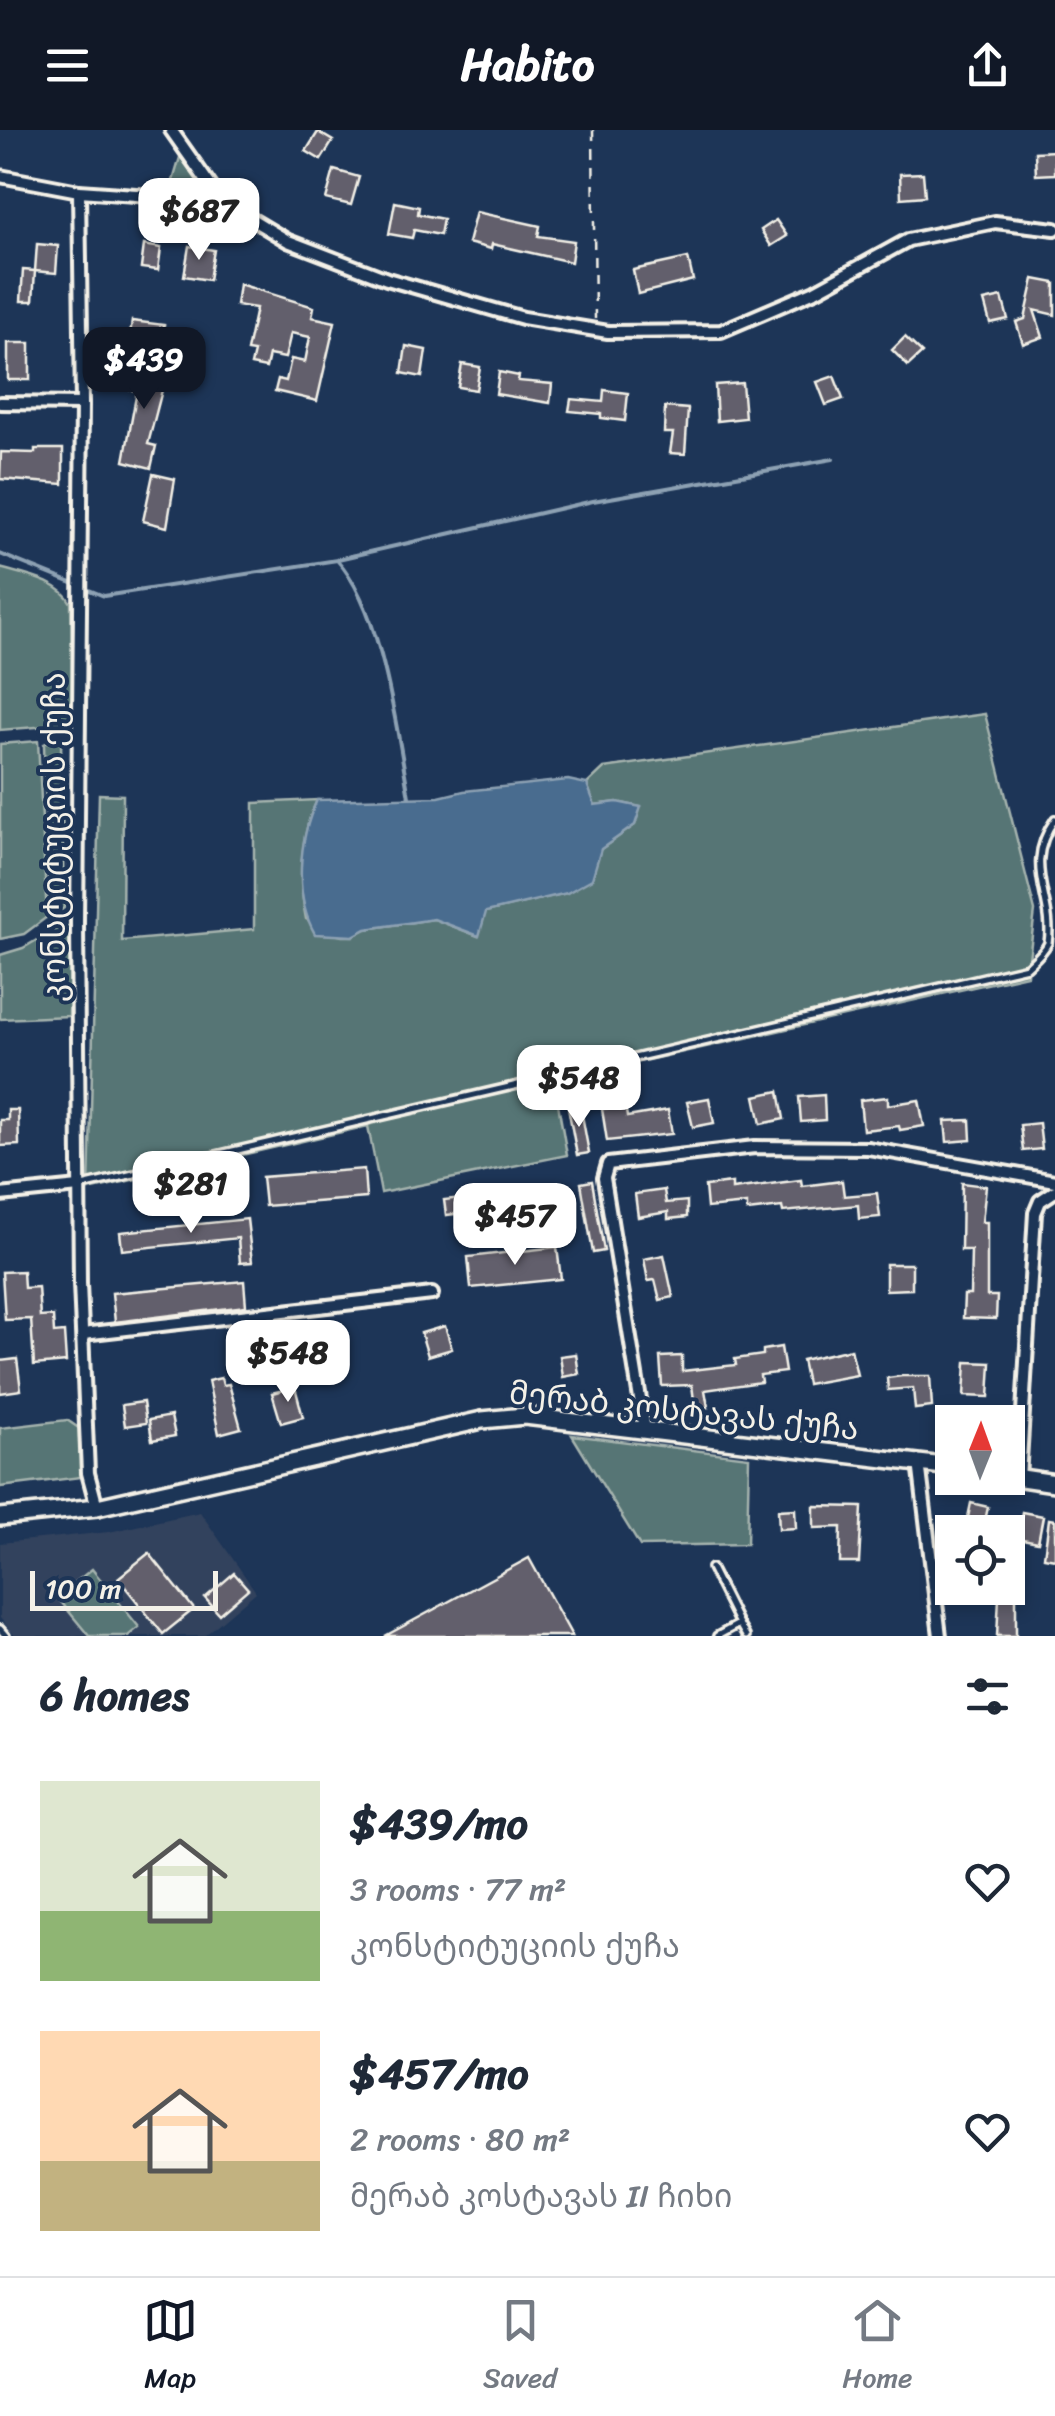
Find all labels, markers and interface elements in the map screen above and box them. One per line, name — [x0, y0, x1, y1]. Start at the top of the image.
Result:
text: Habito — [461, 25, 594, 105]
icon: menu — [40, 38, 95, 93]
icon: share — [960, 38, 1015, 93]
pin: $687 — [140, 178, 258, 263]
text: $687 — [160, 182, 238, 239]
pin: $439 — [85, 327, 203, 412]
text: $439 — [105, 331, 183, 388]
street label: კონსტიტუციის ქუჩა — [26, 672, 83, 1002]
pin: $548 — [520, 1045, 638, 1130]
text: $548 — [539, 1049, 619, 1106]
pin: $281 — [132, 1151, 250, 1236]
text: $281 — [154, 1155, 228, 1212]
pin: $457 — [456, 1183, 574, 1268]
text: $457 — [475, 1187, 555, 1244]
pin: $548 — [229, 1320, 347, 1405]
text: $548 — [248, 1324, 328, 1381]
street label: მერაბ კოსტავას ქუჩა — [506, 1364, 862, 1458]
north arrow — [935, 1405, 1025, 1495]
map controls — [935, 1405, 1025, 1605]
button: locate — [935, 1515, 1025, 1605]
text: 100 m — [45, 1564, 121, 1613]
scale bar — [30, 1566, 218, 1610]
text: 6 homes — [40, 1659, 189, 1733]
icon: filters — [960, 1669, 1015, 1724]
text: $439/mo — [350, 1787, 528, 1861]
icon: home — [120, 1821, 240, 1941]
icon: heart — [960, 1854, 1015, 1909]
text: 3 rooms · 77 m² — [350, 1861, 566, 1918]
text: კონსტიტუციის ქუჩა — [350, 1918, 680, 1975]
text: $457/mo — [350, 2037, 529, 2111]
icon: home — [120, 2071, 240, 2191]
icon: heart — [960, 2104, 1015, 2159]
text: 2 rooms · 80 m² — [350, 2111, 570, 2168]
text: მერაბ კოსტავას II ჩიხი — [350, 2168, 732, 2225]
tab: Map — [143, 2293, 198, 2402]
tab: Saved — [483, 2293, 557, 2402]
tab: Home — [842, 2293, 912, 2402]

